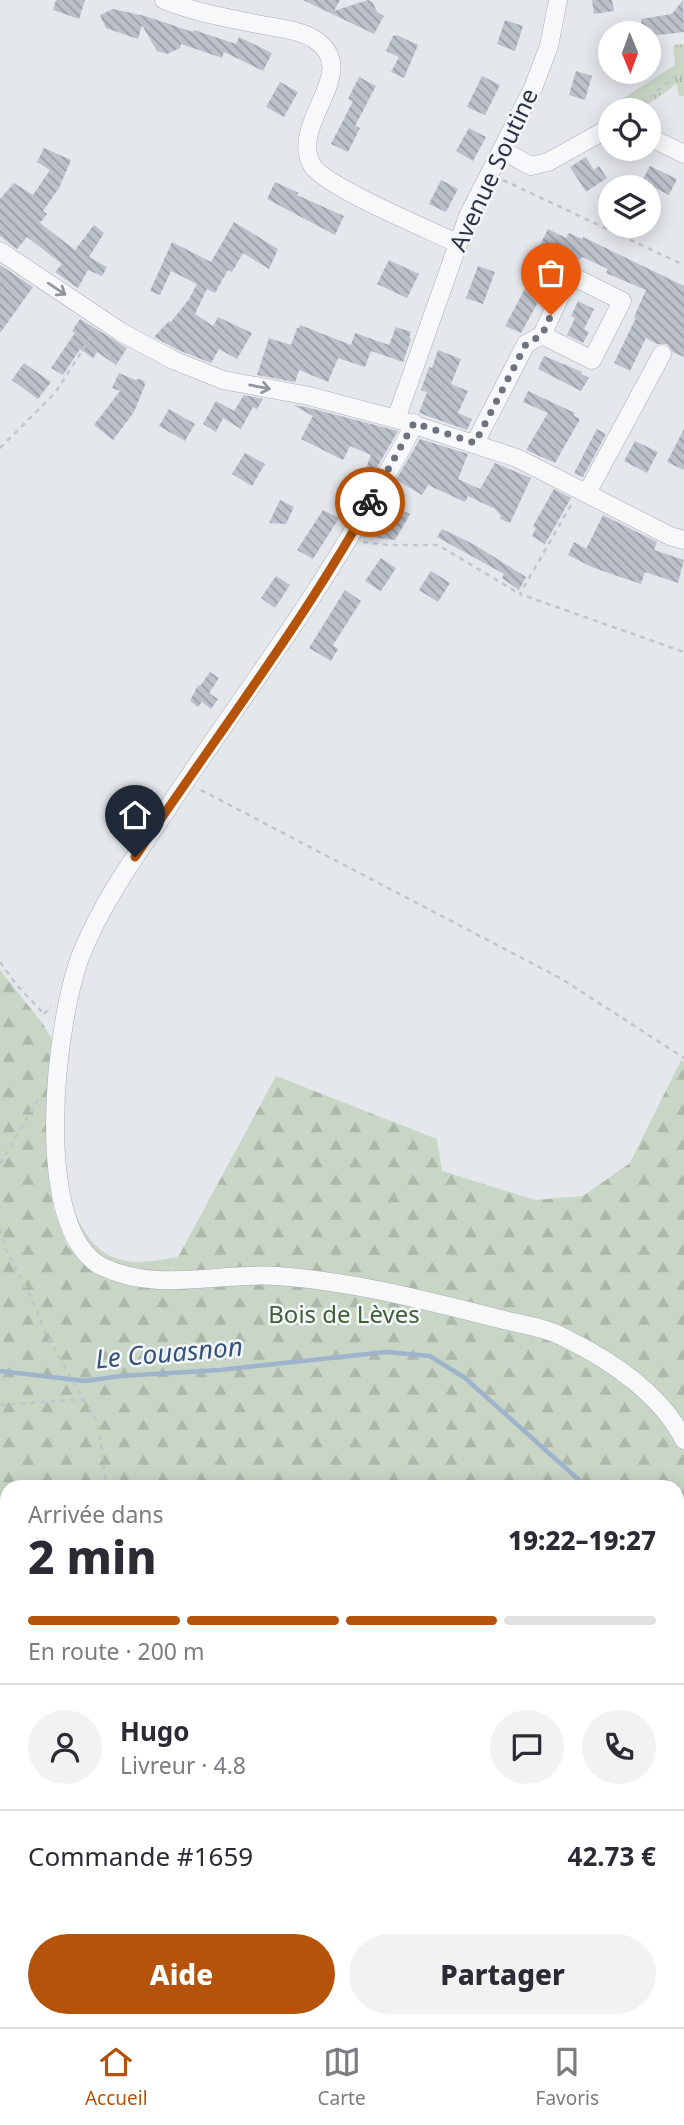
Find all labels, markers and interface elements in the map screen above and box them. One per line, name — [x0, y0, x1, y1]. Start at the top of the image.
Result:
north arrow — [598, 21, 662, 84]
map controls — [598, 21, 661, 238]
street label: Avenue Soutine — [440, 83, 545, 256]
button: locate — [598, 98, 661, 161]
button: layers — [598, 175, 661, 238]
pin — [521, 243, 581, 315]
icon: bag — [532, 254, 570, 292]
one-way arrow — [47, 282, 66, 296]
one-way arrow — [248, 381, 271, 394]
courier — [335, 467, 405, 537]
icon: bike — [351, 483, 389, 521]
pin — [105, 785, 165, 857]
icon: home — [116, 796, 154, 834]
park label: Bois de Lèves — [268, 1297, 420, 1330]
water label: Le Couasnon — [94, 1328, 244, 1376]
text: Arrivée dans — [28, 1498, 164, 1530]
text: 19:22–19:27 — [508, 1522, 656, 1558]
text: 2 min — [28, 1525, 157, 1587]
text: En route · 200 m — [28, 1635, 205, 1667]
button: person — [28, 1710, 102, 1784]
button: chat — [490, 1710, 564, 1784]
button: phone — [582, 1710, 656, 1784]
text: Hugo — [120, 1713, 189, 1749]
text: Livreur · 4.8 — [120, 1749, 246, 1781]
text: Commande #1659 — [28, 1838, 253, 1874]
text: 42.73 € — [568, 1838, 656, 1874]
button: Aide — [28, 1934, 335, 2014]
button: Partager — [349, 1934, 656, 2014]
tab: Accueil — [85, 2043, 148, 2111]
tab: Carte — [318, 2043, 366, 2111]
tab: Favoris — [536, 2043, 599, 2111]

